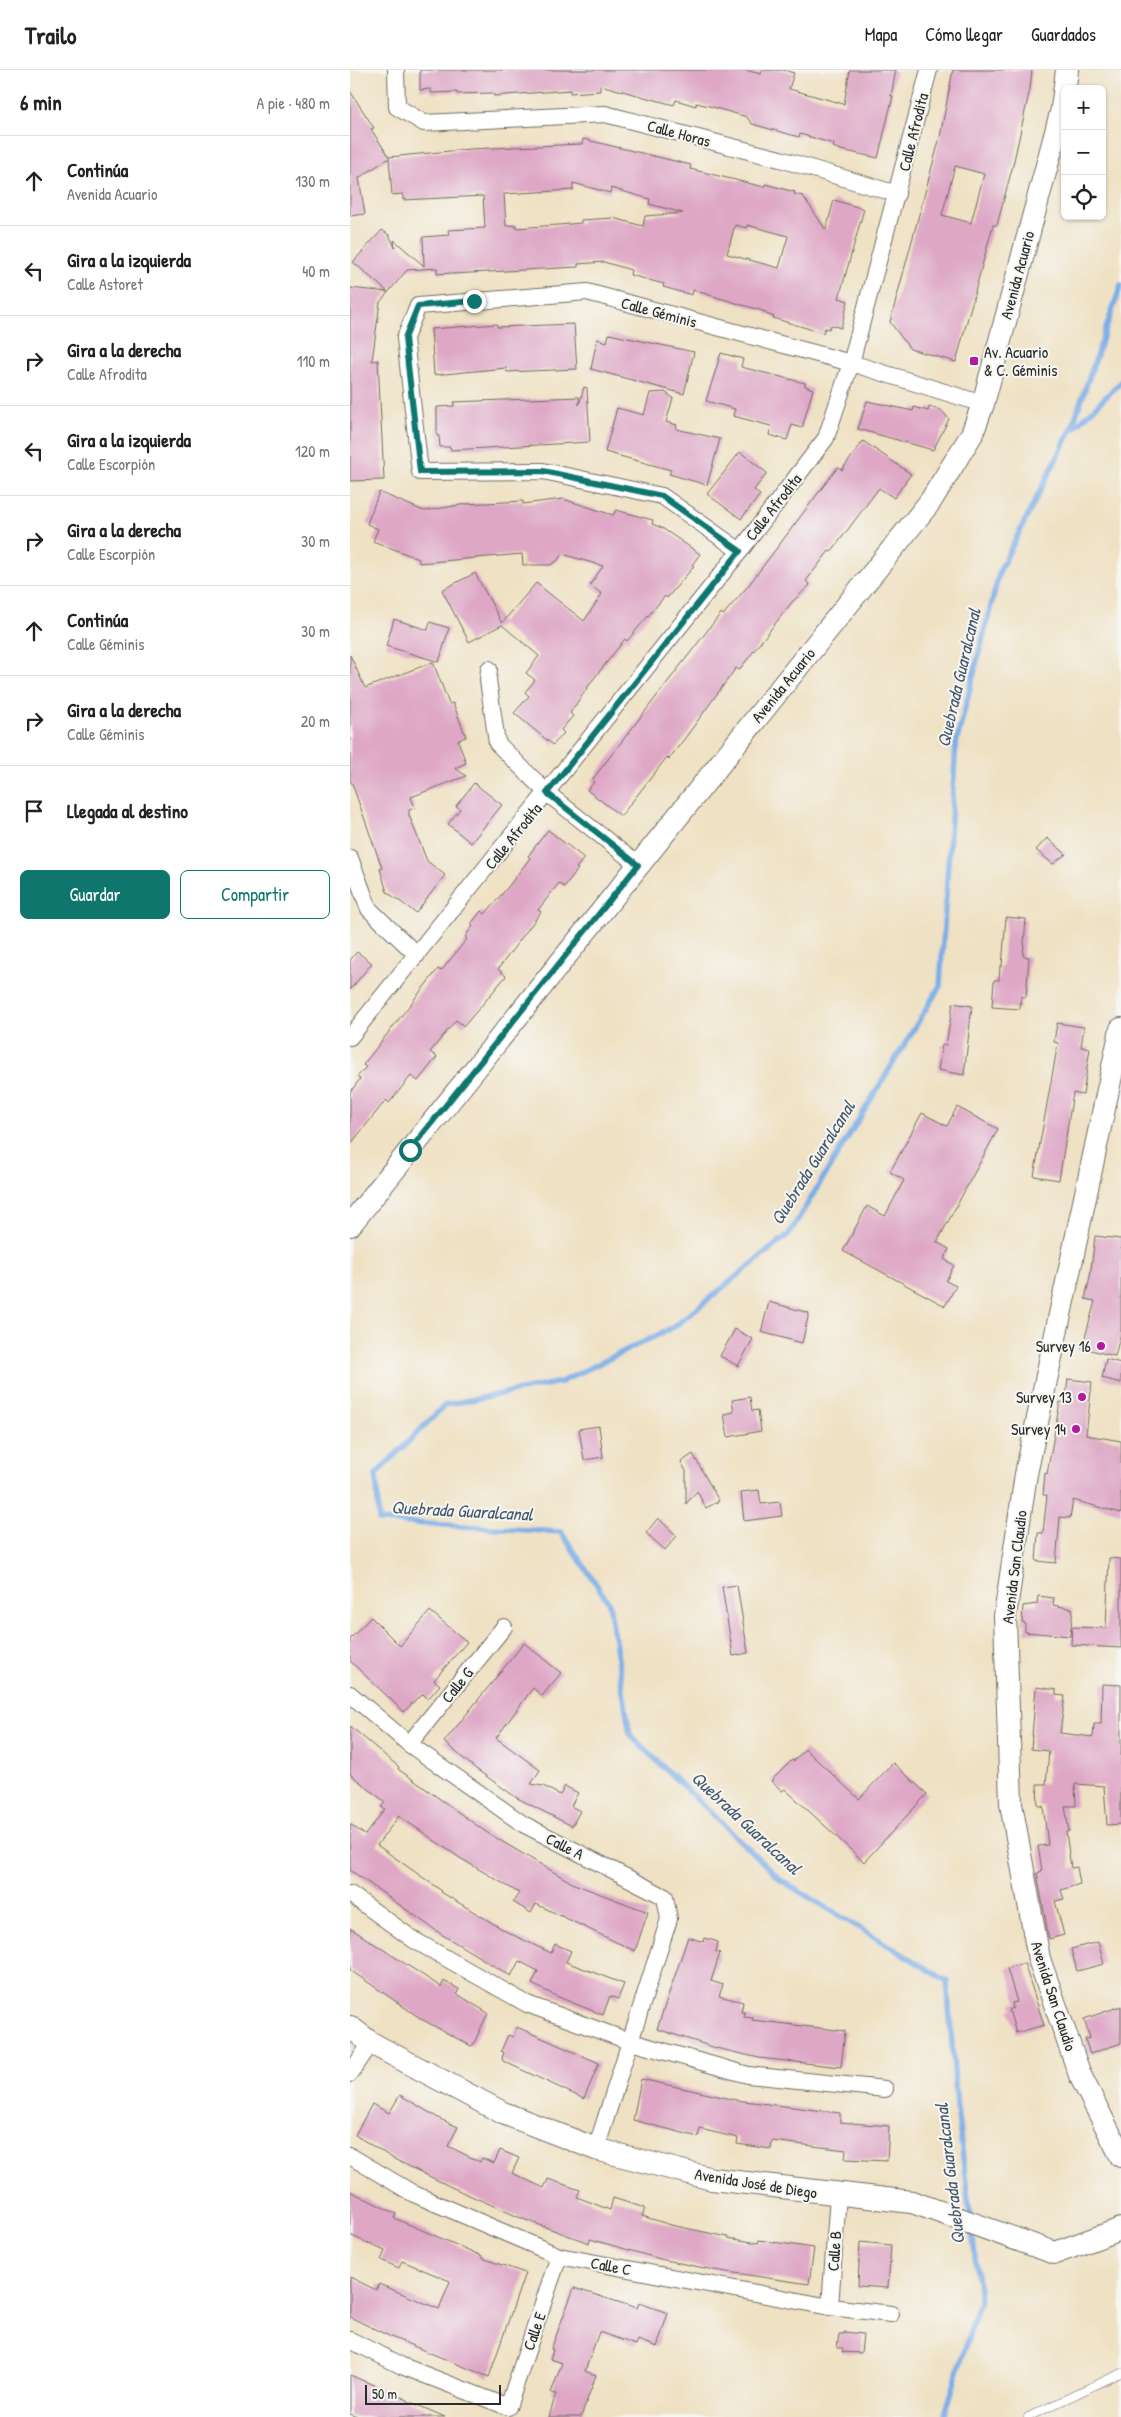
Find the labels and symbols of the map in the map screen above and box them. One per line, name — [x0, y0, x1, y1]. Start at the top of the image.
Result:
street label: Calle Afrodita — [893, 91, 933, 173]
street label: Calle Horas — [645, 114, 713, 152]
street label: Avenida Acuario — [995, 228, 1039, 322]
route end — [463, 290, 486, 313]
street label: Calle Géminis — [619, 291, 699, 333]
place label: Av. Acuario & C. Géminis — [984, 341, 1058, 381]
marker: Av. Acuario & C. Géminis — [968, 355, 980, 367]
street label: Calle Afrodita — [740, 469, 806, 545]
water label: Quebrada Guaralcanal — [930, 605, 987, 750]
street label: Avenida Acuario — [746, 642, 820, 727]
street label: Calle Afrodita — [479, 798, 547, 874]
water label: Quebrada Guaralcanal — [764, 1095, 861, 1229]
route start — [399, 1139, 422, 1162]
place label: Survey 16 — [1036, 1335, 1091, 1357]
marker: Survey 16 — [1095, 1340, 1107, 1352]
place label: Survey 13 — [1016, 1386, 1072, 1408]
marker: Survey 13 — [1076, 1391, 1088, 1403]
place label: Survey 14 — [1011, 1418, 1066, 1440]
marker: Survey 14 — [1070, 1423, 1082, 1435]
water label: Quebrada Guaralcanal — [391, 1494, 535, 1527]
street label: Avenida San Claudio — [996, 1509, 1032, 1625]
street label: Calle G — [436, 1662, 478, 1707]
water label: Quebrada Guaralcanal — [686, 1765, 807, 1881]
street label: Calle A — [542, 1827, 588, 1865]
street label: Avenida San Claudio — [1026, 1938, 1082, 2054]
water label: Quebrada Guaralcanal — [928, 2101, 971, 2246]
street label: Avenida José de Diego — [693, 2162, 819, 2204]
street label: Calle B — [822, 2230, 846, 2272]
street label: Calle C — [589, 2251, 633, 2281]
street label: Calle E — [517, 2309, 551, 2353]
scale bar — [365, 2382, 501, 2405]

